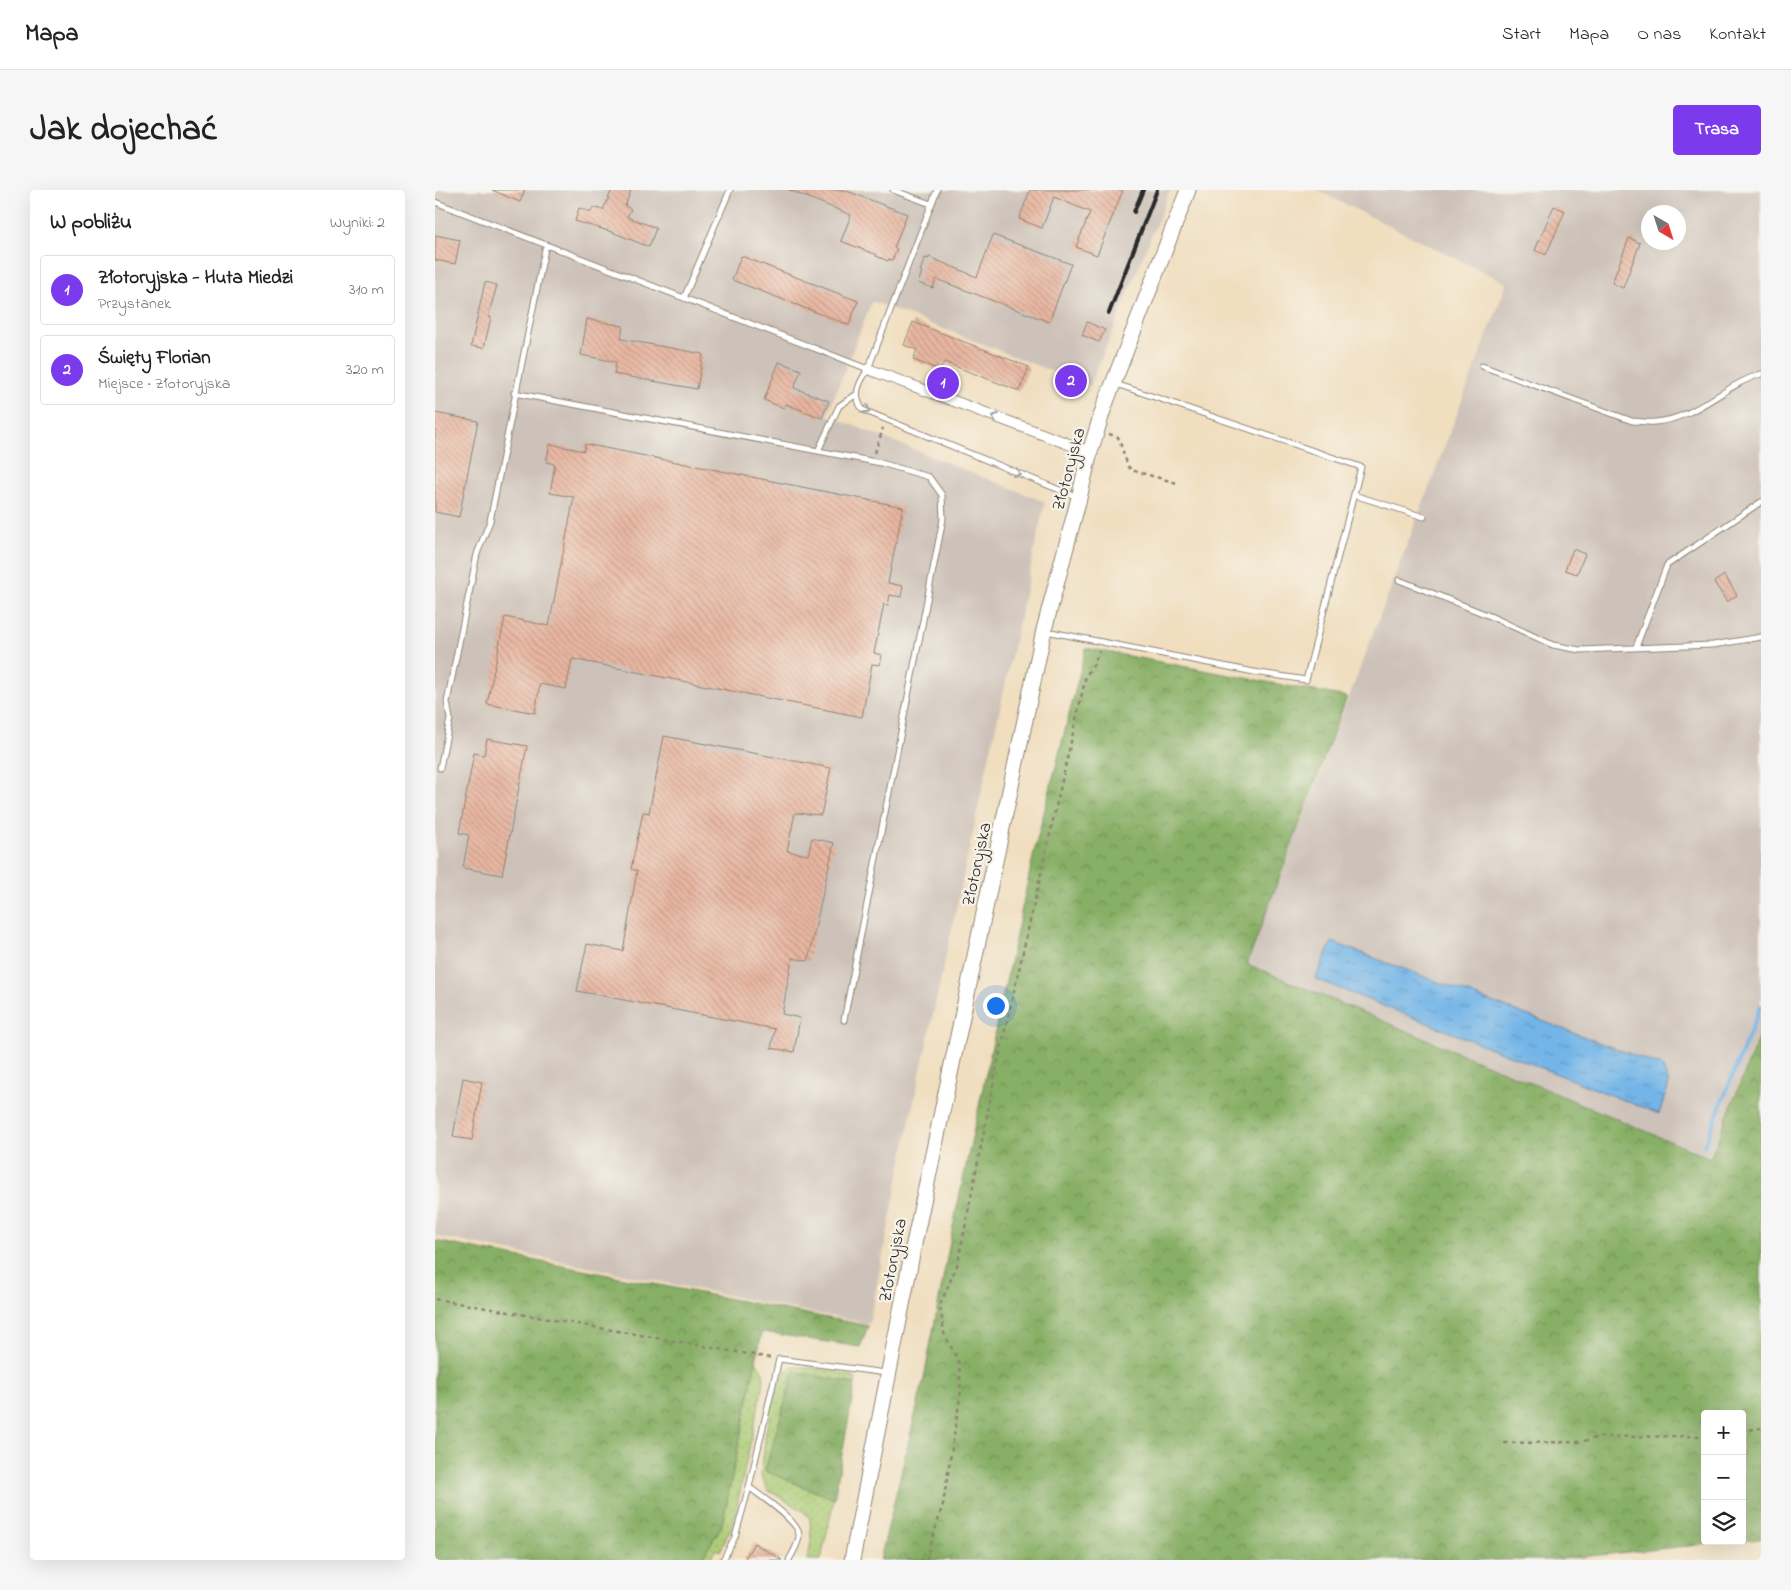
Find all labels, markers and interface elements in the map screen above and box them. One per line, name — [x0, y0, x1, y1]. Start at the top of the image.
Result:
text: Mapa — [25, 17, 79, 52]
text: Start — [1502, 22, 1541, 48]
text: Mapa — [1569, 22, 1609, 48]
text: O nas — [1637, 22, 1681, 48]
text: Kontakt — [1709, 22, 1766, 48]
text: Jak dojechać — [30, 105, 217, 156]
button: Trasa — [1673, 105, 1761, 155]
north arrow — [1641, 205, 1686, 250]
text: W pobliżu — [50, 208, 132, 238]
text: Wyniki: 2 — [330, 211, 385, 235]
text: Złotoryjska - Huta Miedzi — [98, 265, 293, 292]
text: 1 — [64, 278, 70, 302]
text: 310 m — [349, 278, 384, 302]
text: Przystanek — [98, 292, 171, 316]
text: Święty Florian — [98, 345, 211, 372]
text: 2 — [63, 358, 71, 382]
text: 320 m — [346, 358, 384, 382]
pin: 2 — [1055, 362, 1087, 400]
pin: 1 — [927, 364, 959, 402]
text: Miejsce · Złotoryjska — [98, 372, 230, 396]
one-way arrow — [862, 404, 871, 414]
one-way arrow — [991, 413, 1000, 423]
street label: Złotoryjska — [1046, 425, 1093, 514]
one-way arrow — [1012, 466, 1021, 477]
street label: Złotoryjska — [956, 820, 1000, 909]
your location — [983, 993, 1009, 1019]
street label: Złotoryjska — [873, 1216, 915, 1305]
map controls — [1701, 1410, 1746, 1545]
button: + — [1701, 1410, 1746, 1455]
button: − — [1701, 1455, 1746, 1500]
button: layers — [1701, 1500, 1746, 1545]

